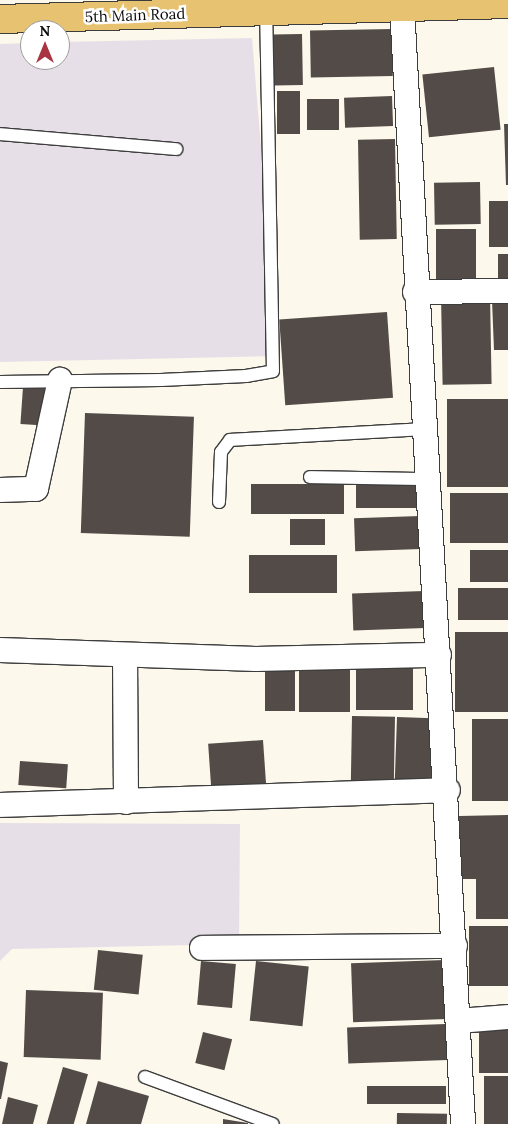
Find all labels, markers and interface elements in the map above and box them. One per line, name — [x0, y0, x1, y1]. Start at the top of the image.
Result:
street label: 5th Main Road — [84, 4, 186, 26]
north arrow — [20, 20, 70, 70]
text: N — [40, 22, 50, 40]

